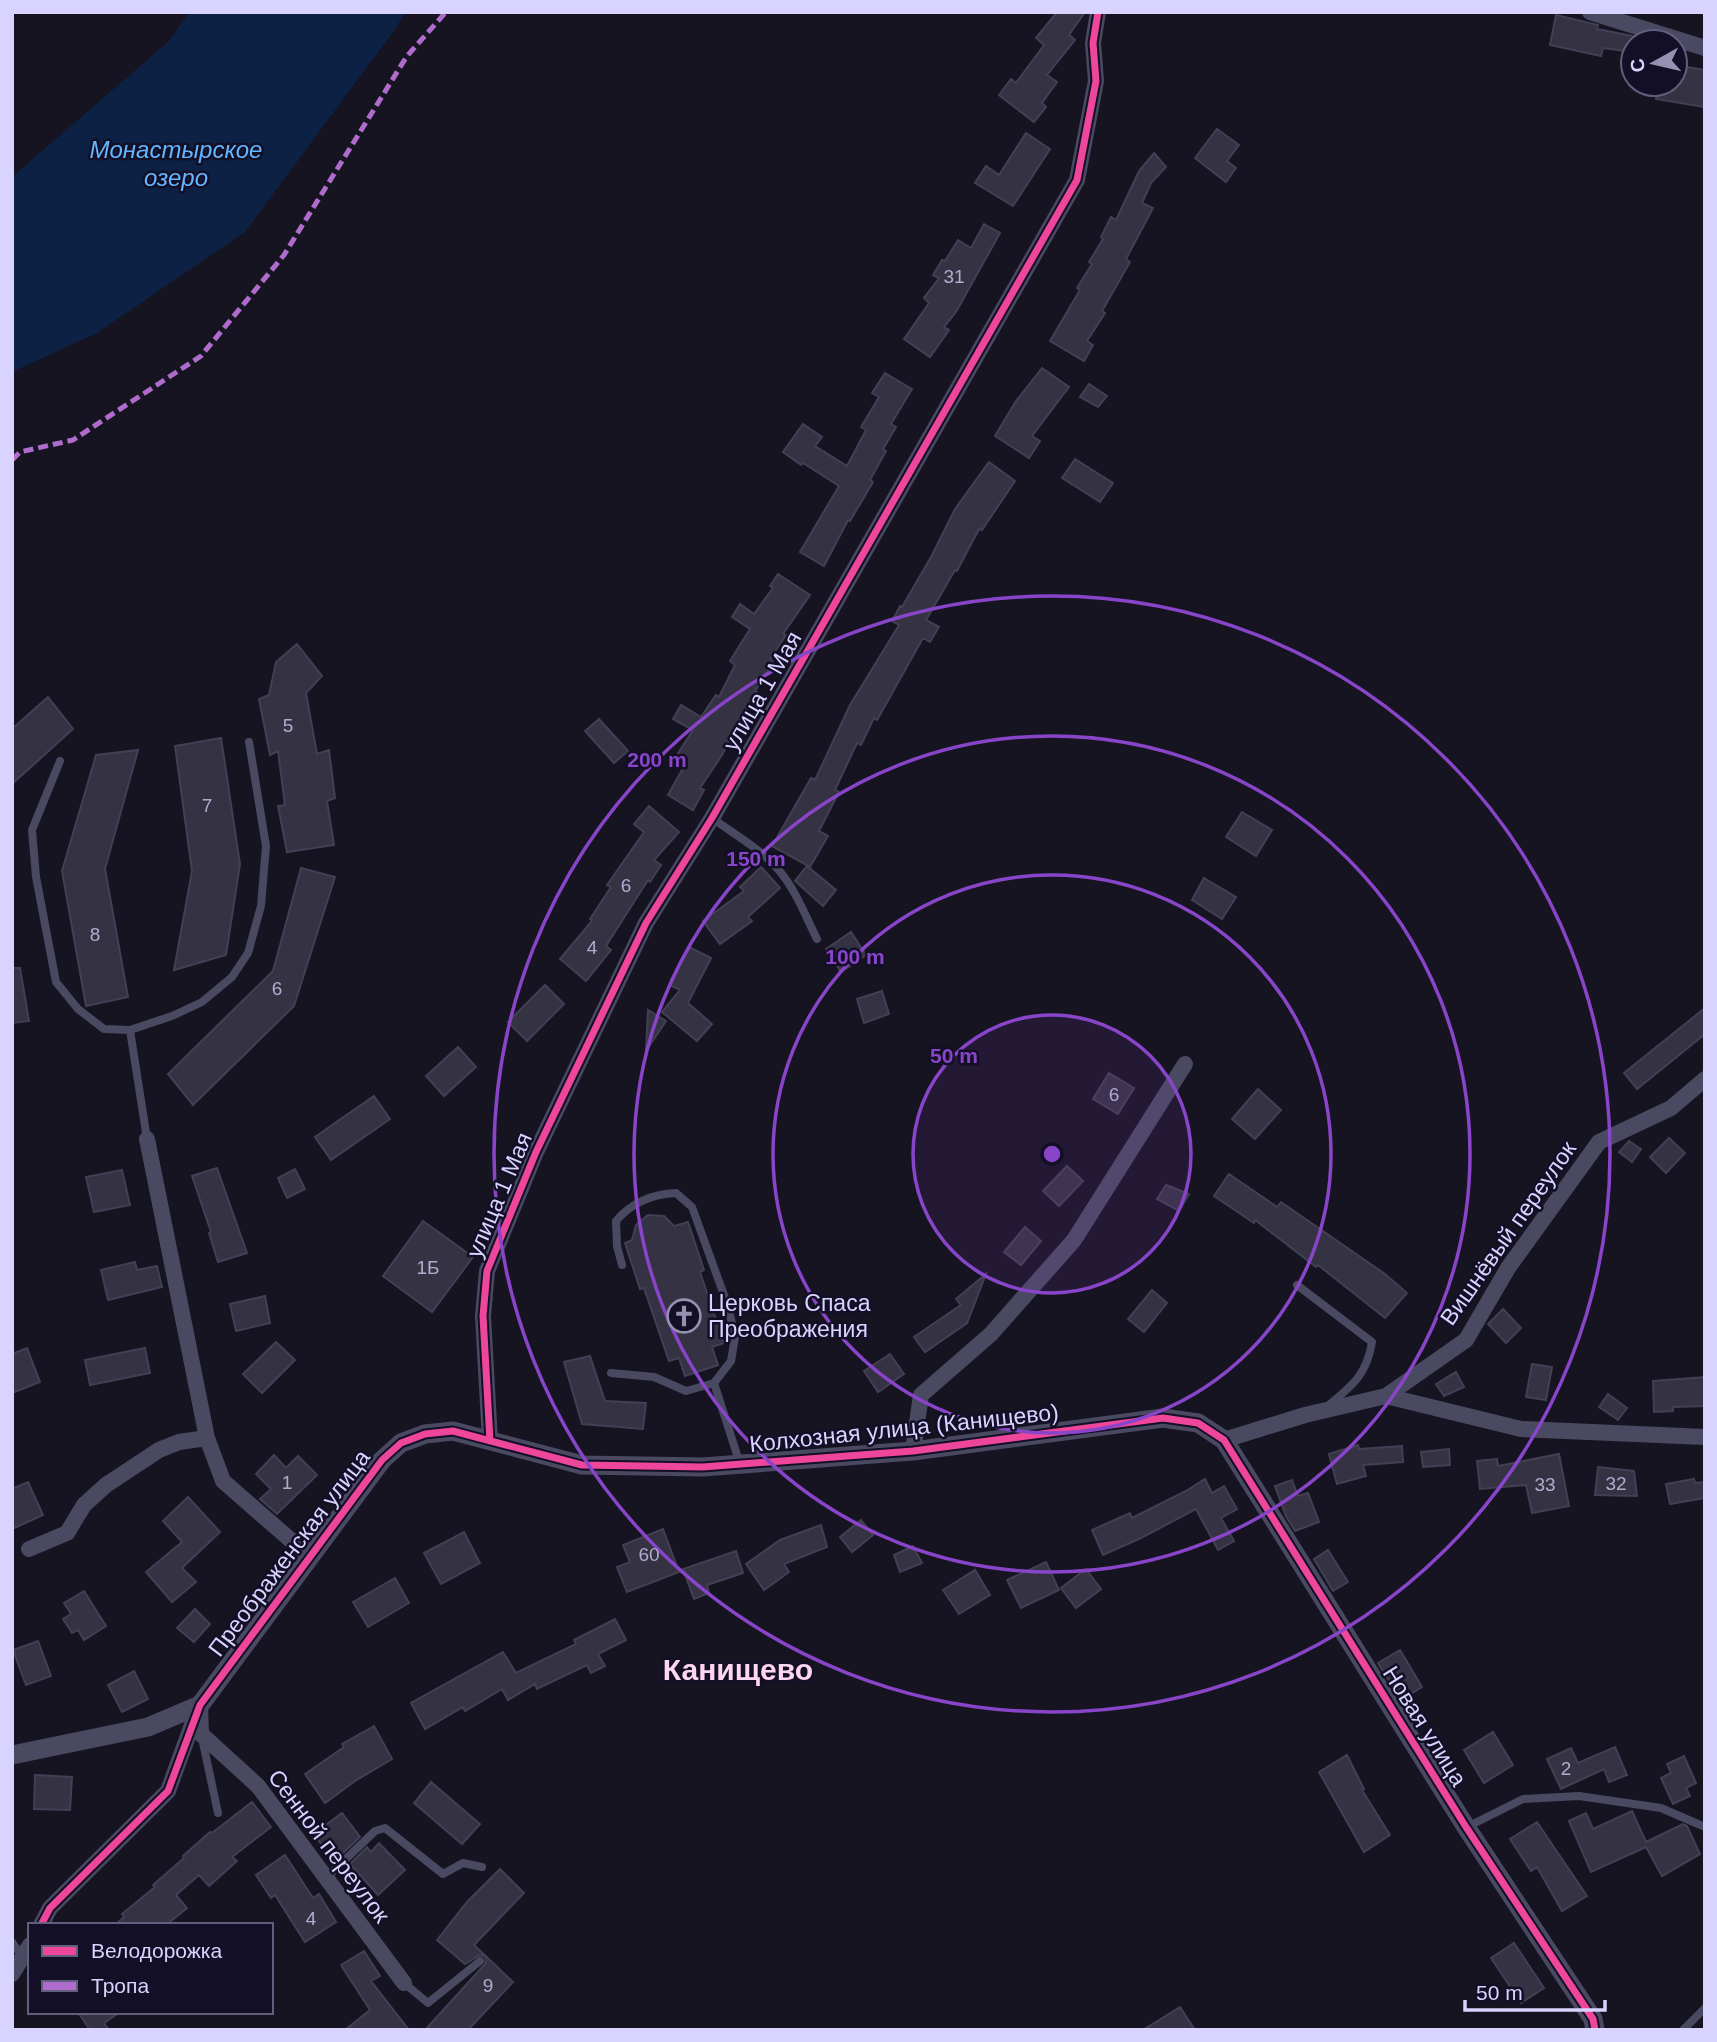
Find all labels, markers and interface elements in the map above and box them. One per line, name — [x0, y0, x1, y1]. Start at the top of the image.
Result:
north arrow — [1619, 28, 1689, 98]
text: С — [1626, 57, 1649, 74]
water label: Монастырское озеро — [90, 136, 262, 191]
house number: 31 — [943, 266, 965, 287]
street label: улица 1 Мая — [717, 627, 807, 755]
house number: 5 — [283, 715, 293, 736]
text: 200 m — [627, 748, 687, 771]
house number: 7 — [202, 795, 212, 816]
text: 150 m — [726, 847, 786, 870]
house number: 6 — [621, 875, 631, 896]
house number: 8 — [90, 924, 100, 945]
house number: 4 — [587, 937, 598, 958]
text: 100 m — [825, 945, 885, 968]
house number: 6 — [272, 978, 282, 999]
text: 50 m — [930, 1044, 978, 1067]
house number: 6 — [1109, 1084, 1119, 1105]
street label: улица 1 Мая — [461, 1128, 537, 1262]
street label: Вишнёвый переулок — [1435, 1135, 1582, 1330]
centre of rings — [1040, 1142, 1064, 1166]
house number: 1Б — [416, 1257, 440, 1278]
place label: Церковь Спаса Преображения — [708, 1290, 871, 1342]
church icon: Церковь Спаса Преображения — [665, 1297, 703, 1335]
street label: Колхозная улица (Канищево) — [748, 1399, 1060, 1457]
street label: Преображенская улица — [203, 1445, 375, 1661]
house number: 1 — [282, 1472, 292, 1493]
house number: 32 — [1605, 1473, 1627, 1494]
house number: 33 — [1534, 1474, 1556, 1495]
house number: 60 — [638, 1544, 660, 1565]
district label: Канищево — [663, 1653, 813, 1686]
street label: Новая улица — [1378, 1661, 1472, 1791]
house number: 2 — [1561, 1758, 1571, 1779]
street label: Сенной переулок — [263, 1764, 396, 1928]
house number: 4 — [306, 1908, 317, 1929]
legend — [28, 1923, 273, 2014]
text: Велодорожка — [91, 1939, 222, 1962]
scale bar — [1465, 1968, 1605, 2012]
text: Тропа — [91, 1974, 149, 1997]
house number: 9 — [483, 1975, 493, 1996]
text: 50 m — [1476, 1981, 1523, 2004]

